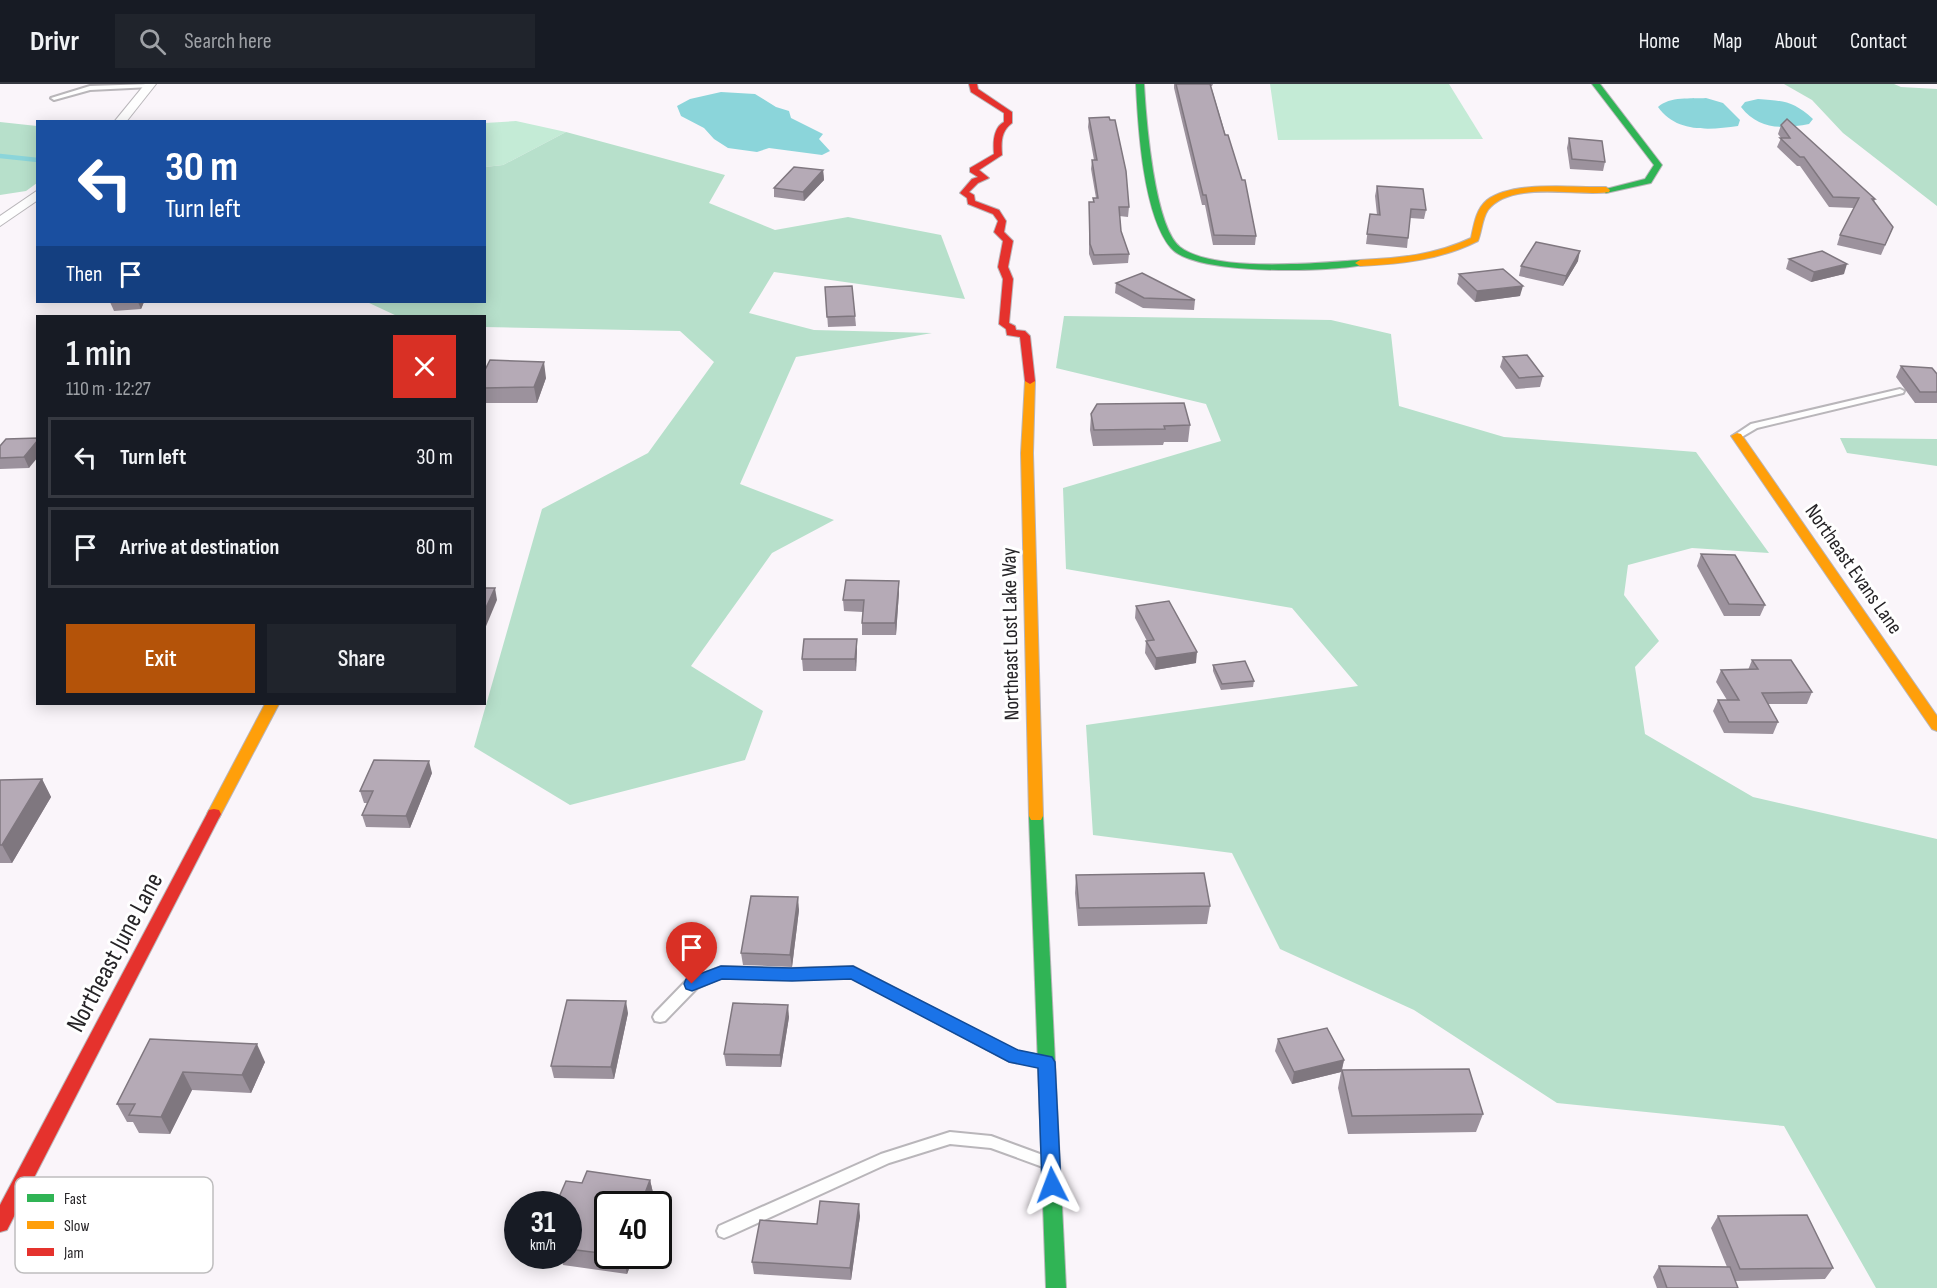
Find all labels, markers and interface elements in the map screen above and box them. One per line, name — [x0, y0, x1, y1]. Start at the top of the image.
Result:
search box — [115, 14, 535, 68]
text: Drivr — [30, 25, 79, 58]
icon: search — [136, 25, 169, 58]
text: Search here — [184, 28, 272, 55]
text: Home — [1639, 29, 1680, 54]
text: Map — [1713, 29, 1742, 54]
text: About — [1775, 29, 1817, 54]
text: Contact — [1850, 29, 1907, 54]
text: 30 m — [165, 142, 238, 193]
icon: left — [66, 144, 144, 222]
text: Turn left — [165, 193, 241, 225]
icon: arrive — [114, 258, 147, 291]
text: Then — [66, 261, 102, 288]
text: 1 min — [66, 333, 131, 376]
button: close — [393, 335, 456, 398]
text: 110 m · 12:27 — [66, 377, 151, 401]
icon: left — [69, 441, 102, 474]
text: Turn left — [120, 444, 186, 471]
text: 30 m — [416, 444, 453, 471]
street label: Northeast Evans Lane — [1800, 500, 1908, 639]
icon: arrive — [69, 531, 102, 564]
text: Arrive at destination — [120, 534, 279, 561]
text: 80 m — [416, 534, 453, 561]
street label: Northeast Lost Lake Way — [996, 547, 1025, 721]
button: Exit — [66, 624, 255, 693]
button: Share — [267, 624, 456, 693]
street label: Northeast June Lane — [60, 868, 170, 1038]
pin — [666, 922, 717, 984]
icon: arrive — [675, 931, 708, 964]
position arrow — [1020, 1153, 1084, 1217]
legend — [15, 1177, 213, 1273]
text: Fast — [64, 1190, 87, 1209]
speed limit sign: 40 — [594, 1191, 672, 1269]
text: 31 — [530, 1205, 556, 1241]
text: Slow — [64, 1217, 89, 1236]
text: km/h — [530, 1236, 556, 1255]
text: Jam — [63, 1244, 84, 1263]

